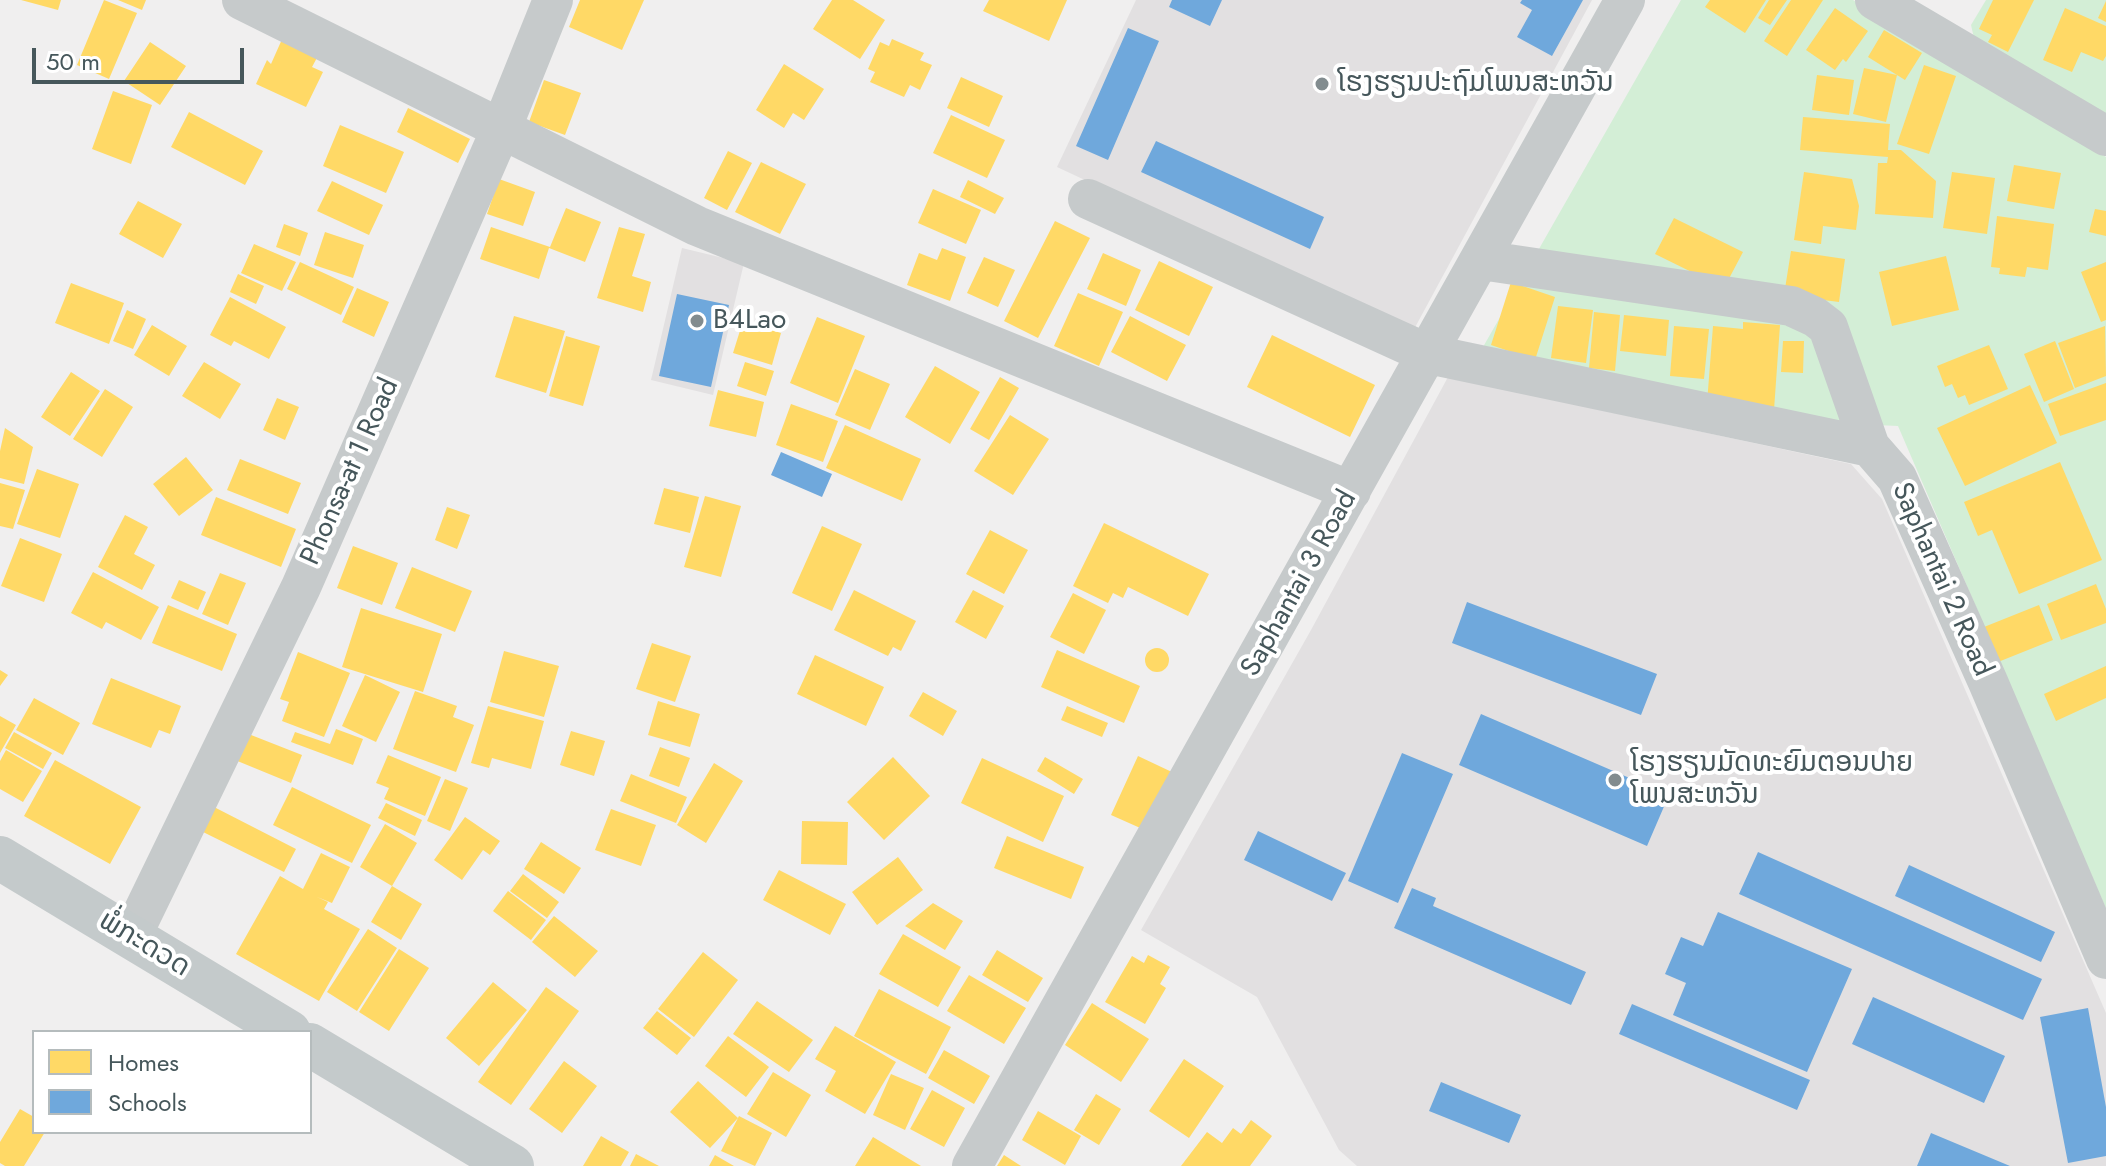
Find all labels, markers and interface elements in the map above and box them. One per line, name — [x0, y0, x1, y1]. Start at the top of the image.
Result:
scale bar — [36, 32, 248, 82]
text: 50 m — [46, 44, 100, 79]
place label: ໂຮງຮຽນປະຖົມໂພນສະຫວັນ — [1338, 67, 1614, 101]
marker: ໂຮງຮຽນປະຖົມໂພນສະຫວັນ — [1313, 75, 1331, 93]
place label: B4Lao — [713, 304, 786, 338]
marker: B4Lao — [688, 312, 706, 330]
street label: Phonsa-at 1 Road — [295, 374, 407, 570]
street label: Saphantai 2 Road — [1883, 478, 1999, 682]
street label: Saphantai 3 Road — [1235, 485, 1365, 683]
place label: ໂຮງຮຽນມັດທະຍົມຕອນປາຍ ໂພນສະຫວັນ — [1631, 747, 1913, 813]
marker: ໂຮງຮຽນມັດທະຍົມຕອນປາຍ ໂພນສະຫວັນ — [1606, 771, 1624, 789]
street label: ພໍ່ກະດວດ — [92, 905, 196, 985]
legend — [32, 1030, 312, 1134]
text: Homes — [108, 1045, 179, 1080]
text: Schools — [108, 1085, 187, 1120]

